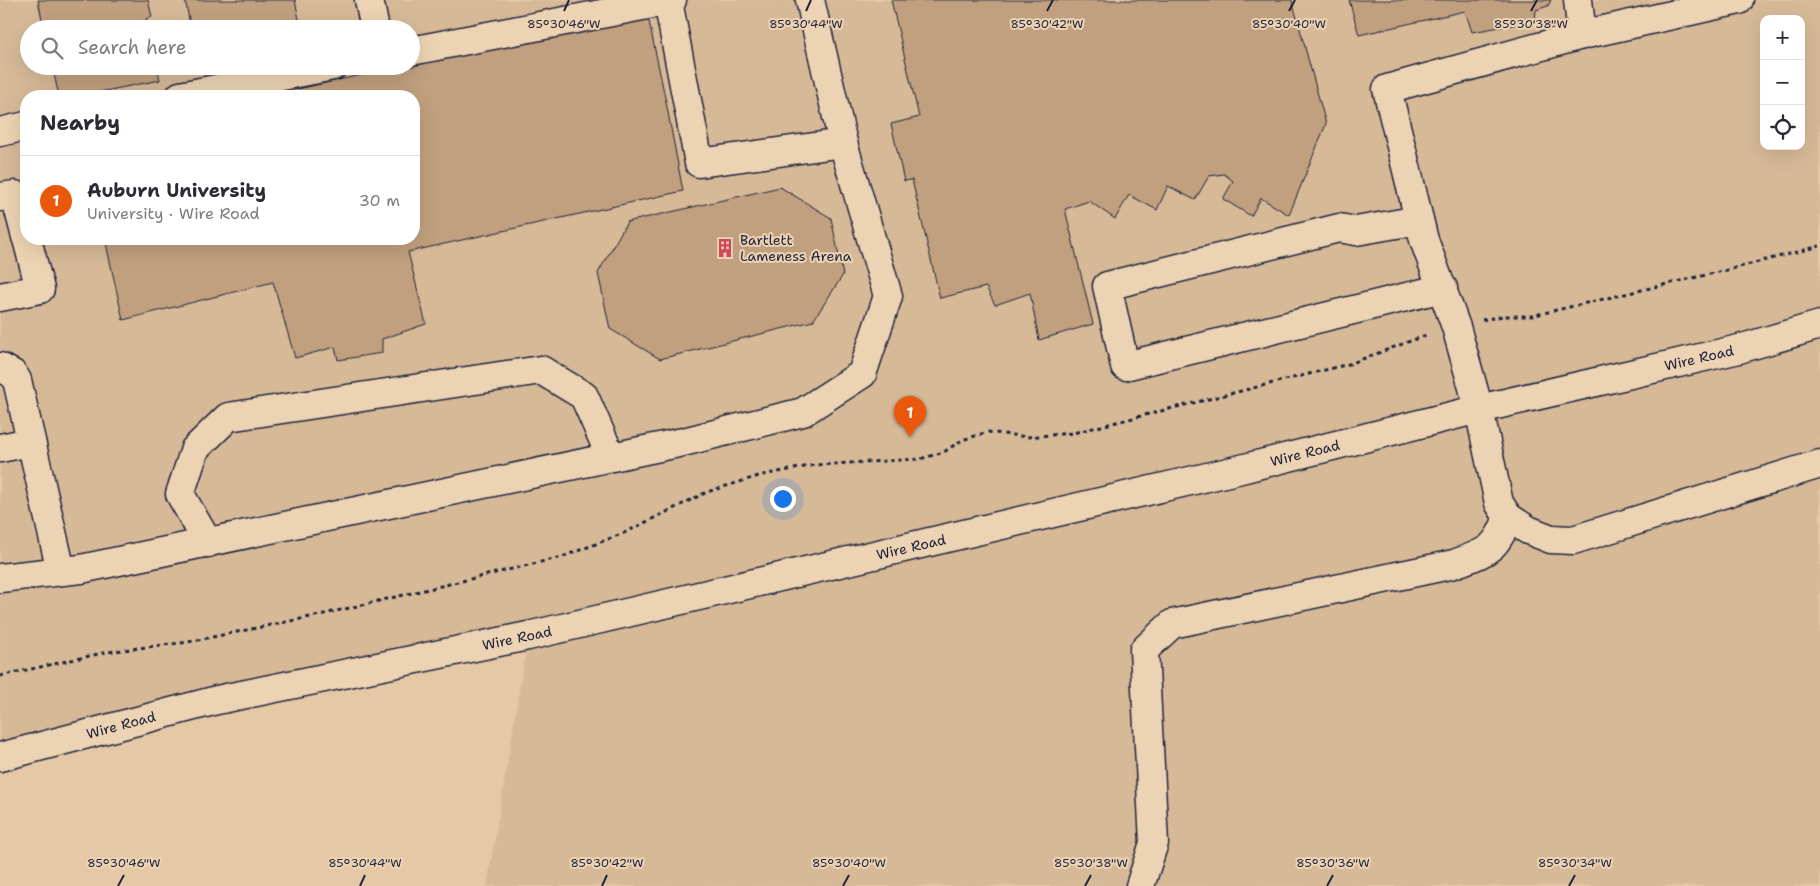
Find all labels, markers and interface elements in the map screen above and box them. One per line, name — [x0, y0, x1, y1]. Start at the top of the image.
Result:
map controls — [1760, 15, 1805, 150]
button: + — [1760, 15, 1805, 60]
text: 85°30'46"W — [527, 16, 601, 32]
text: 85°30'44"W — [769, 16, 843, 32]
text: 85°30'42"W — [1010, 16, 1084, 32]
text: 85°30'40"W — [1252, 16, 1326, 32]
text: 85°30'38"W — [1494, 16, 1568, 32]
search box — [20, 20, 420, 75]
icon: search — [38, 34, 66, 62]
text: Search here — [78, 35, 187, 60]
button: − — [1760, 60, 1805, 105]
button: locate — [1760, 105, 1805, 150]
text: Nearby — [40, 109, 120, 137]
text: Auburn University — [87, 178, 266, 203]
text: 1 — [52, 190, 60, 211]
text: 30 m — [359, 190, 400, 211]
text: University · Wire Road — [87, 203, 260, 224]
place label: Bartlett Lameness Arena — [740, 231, 852, 265]
building icon: Bartlett Lameness Arena — [714, 237, 736, 259]
street label: Wire Road — [1662, 341, 1736, 375]
pin: 1 — [894, 396, 926, 437]
street label: Wire Road — [1268, 436, 1342, 470]
your location — [770, 486, 796, 512]
street label: Wire Road — [874, 530, 948, 564]
street label: Wire Road — [481, 622, 554, 654]
street label: Wire Road — [84, 707, 158, 743]
text: 85°30'46"W — [87, 855, 161, 871]
text: 85°30'44"W — [328, 855, 402, 871]
text: 85°30'42"W — [570, 855, 644, 871]
text: 85°30'40"W — [812, 855, 886, 871]
text: 85°30'38"W — [1054, 855, 1128, 871]
text: 85°30'36"W — [1296, 855, 1370, 871]
text: 85°30'34"W — [1538, 855, 1612, 871]

